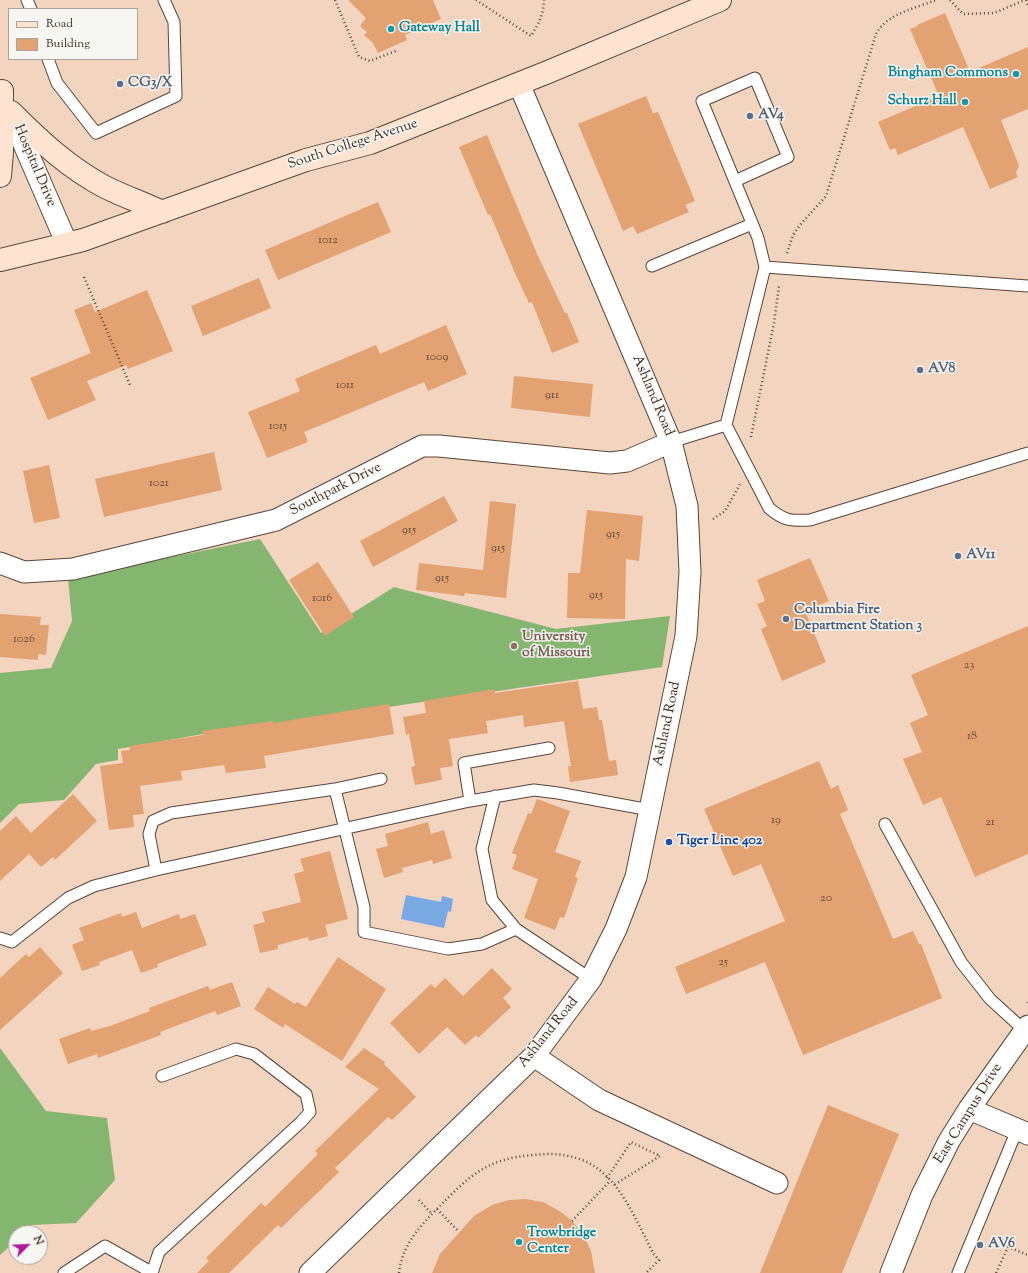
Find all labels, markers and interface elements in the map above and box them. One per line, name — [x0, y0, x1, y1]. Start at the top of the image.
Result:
legend — [8, 8, 138, 60]
text: Road — [46, 15, 73, 33]
place label: Gateway Hall — [399, 21, 480, 37]
marker: Gateway Hall — [386, 24, 396, 34]
text: Building — [46, 35, 90, 53]
place label: Bingham Commons — [888, 66, 1008, 82]
marker: Bingham Commons — [1011, 69, 1021, 79]
place label: CG3/X — [128, 76, 172, 92]
marker: CG3/X — [115, 79, 125, 89]
place label: Schurz Hall — [887, 94, 957, 110]
marker: Schurz Hall — [960, 97, 970, 107]
place label: AV4 — [758, 108, 784, 124]
marker: AV4 — [745, 111, 755, 121]
street label: South College Avenue — [286, 116, 420, 174]
street label: Hospital Drive — [9, 122, 59, 210]
house number: 1012 — [318, 234, 338, 248]
house number: 1009 — [426, 351, 448, 365]
street label: Ashland Road — [627, 353, 677, 439]
place label: AV8 — [928, 362, 955, 378]
marker: AV8 — [915, 365, 925, 375]
house number: 1011 — [336, 379, 354, 393]
house number: 911 — [545, 389, 559, 403]
house number: 1015 — [269, 420, 287, 434]
street label: Southpark Drive — [287, 460, 385, 520]
house number: 1021 — [149, 477, 169, 491]
house number: 915 — [402, 524, 416, 538]
house number: 915 — [606, 528, 620, 542]
house number: 915 — [491, 542, 505, 556]
place label: AV11 — [966, 548, 995, 564]
marker: AV11 — [953, 551, 963, 561]
house number: 915 — [435, 572, 449, 586]
house number: 915 — [589, 589, 603, 603]
house number: 1016 — [312, 592, 332, 606]
place label: Columbia Fire Department Station 3 — [794, 603, 922, 636]
marker: Columbia Fire Department Station 3 — [781, 614, 791, 624]
place label: University of Missouri — [522, 630, 590, 662]
house number: 1026 — [13, 633, 35, 647]
marker: University of Missouri — [509, 641, 519, 651]
house number: 23 — [964, 659, 974, 673]
street label: Ashland Road — [651, 680, 685, 768]
house number: 18 — [967, 730, 977, 744]
house number: 19 — [771, 814, 781, 828]
house number: 21 — [985, 816, 995, 830]
place label: Tiger Line 402 — [677, 834, 762, 850]
marker: Tiger Line 402 — [664, 837, 674, 847]
house number: 20 — [820, 892, 832, 906]
house number: 25 — [718, 956, 728, 970]
street label: Ashland Road — [515, 994, 583, 1072]
street label: East Campus Drive — [931, 1061, 1007, 1167]
north arrow — [8, 1225, 48, 1265]
place label: Trowbridge Center — [527, 1226, 596, 1258]
text: N — [29, 1233, 47, 1248]
marker: Trowbridge Center — [514, 1237, 524, 1247]
place label: AV6 — [988, 1237, 1015, 1253]
marker: AV6 — [975, 1240, 985, 1250]

